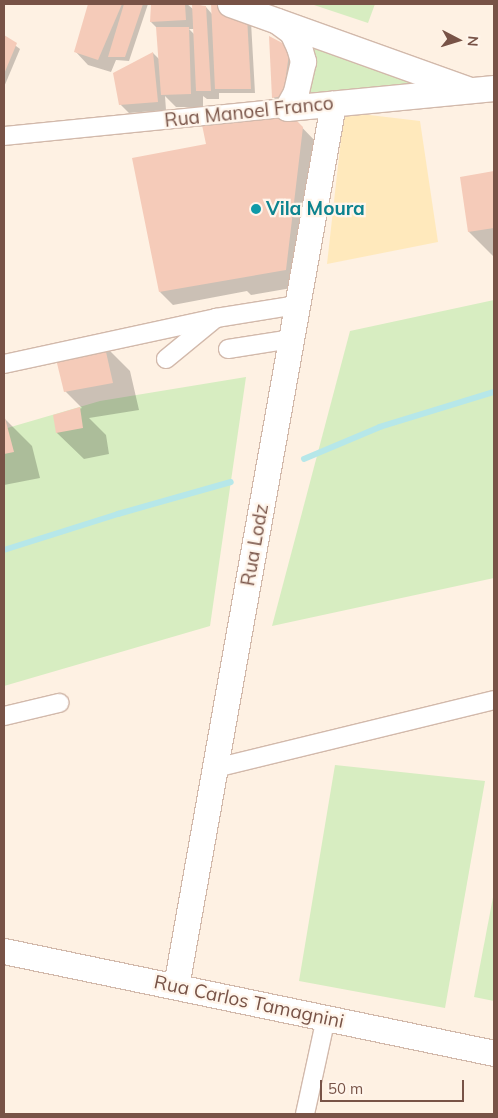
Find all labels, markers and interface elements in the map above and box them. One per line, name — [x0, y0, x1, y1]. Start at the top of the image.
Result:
north arrow — [433, 15, 483, 65]
text: N — [464, 35, 482, 47]
street label: Rua Manoel Franco — [163, 92, 335, 132]
place label: Vila Moura — [266, 198, 365, 220]
marker: Vila Moura — [250, 203, 262, 215]
street label: Rua Lodz — [237, 502, 273, 588]
street label: Rua Carlos Tamagnini — [152, 971, 346, 1033]
scale bar — [323, 1070, 467, 1102]
text: 50 m — [328, 1079, 363, 1098]

